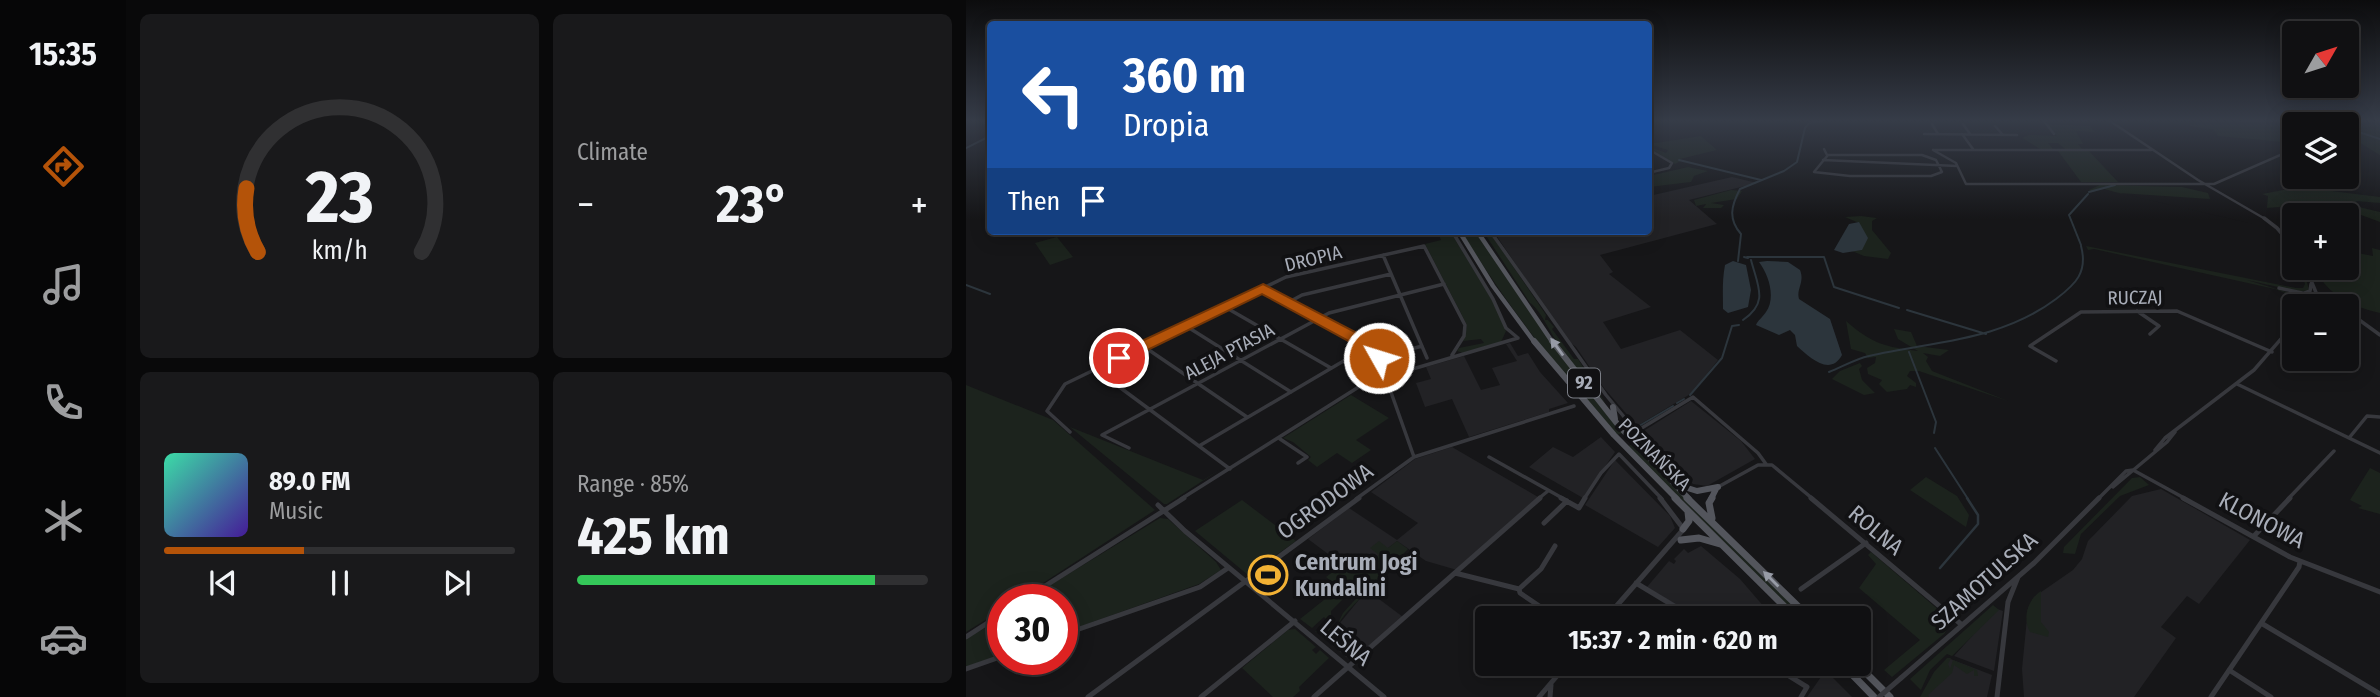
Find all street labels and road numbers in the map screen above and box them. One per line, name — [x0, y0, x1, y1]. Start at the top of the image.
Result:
street label: DROPIA — [1282, 240, 1344, 277]
street label: RUCZAJ — [2107, 286, 2163, 309]
street label: ALEJA PTASIA — [1180, 318, 1278, 385]
road number: 92 — [1568, 368, 1600, 398]
street label: POZNAŃSKA — [1614, 413, 1696, 495]
street label: OGRODOWA — [1272, 457, 1378, 545]
street label: KLONOWA — [2214, 486, 2310, 554]
street label: ROLNA — [1843, 499, 1909, 561]
street label: SZAMOTULSKA — [1925, 526, 2043, 636]
street label: LEŚNA — [1315, 613, 1377, 671]

